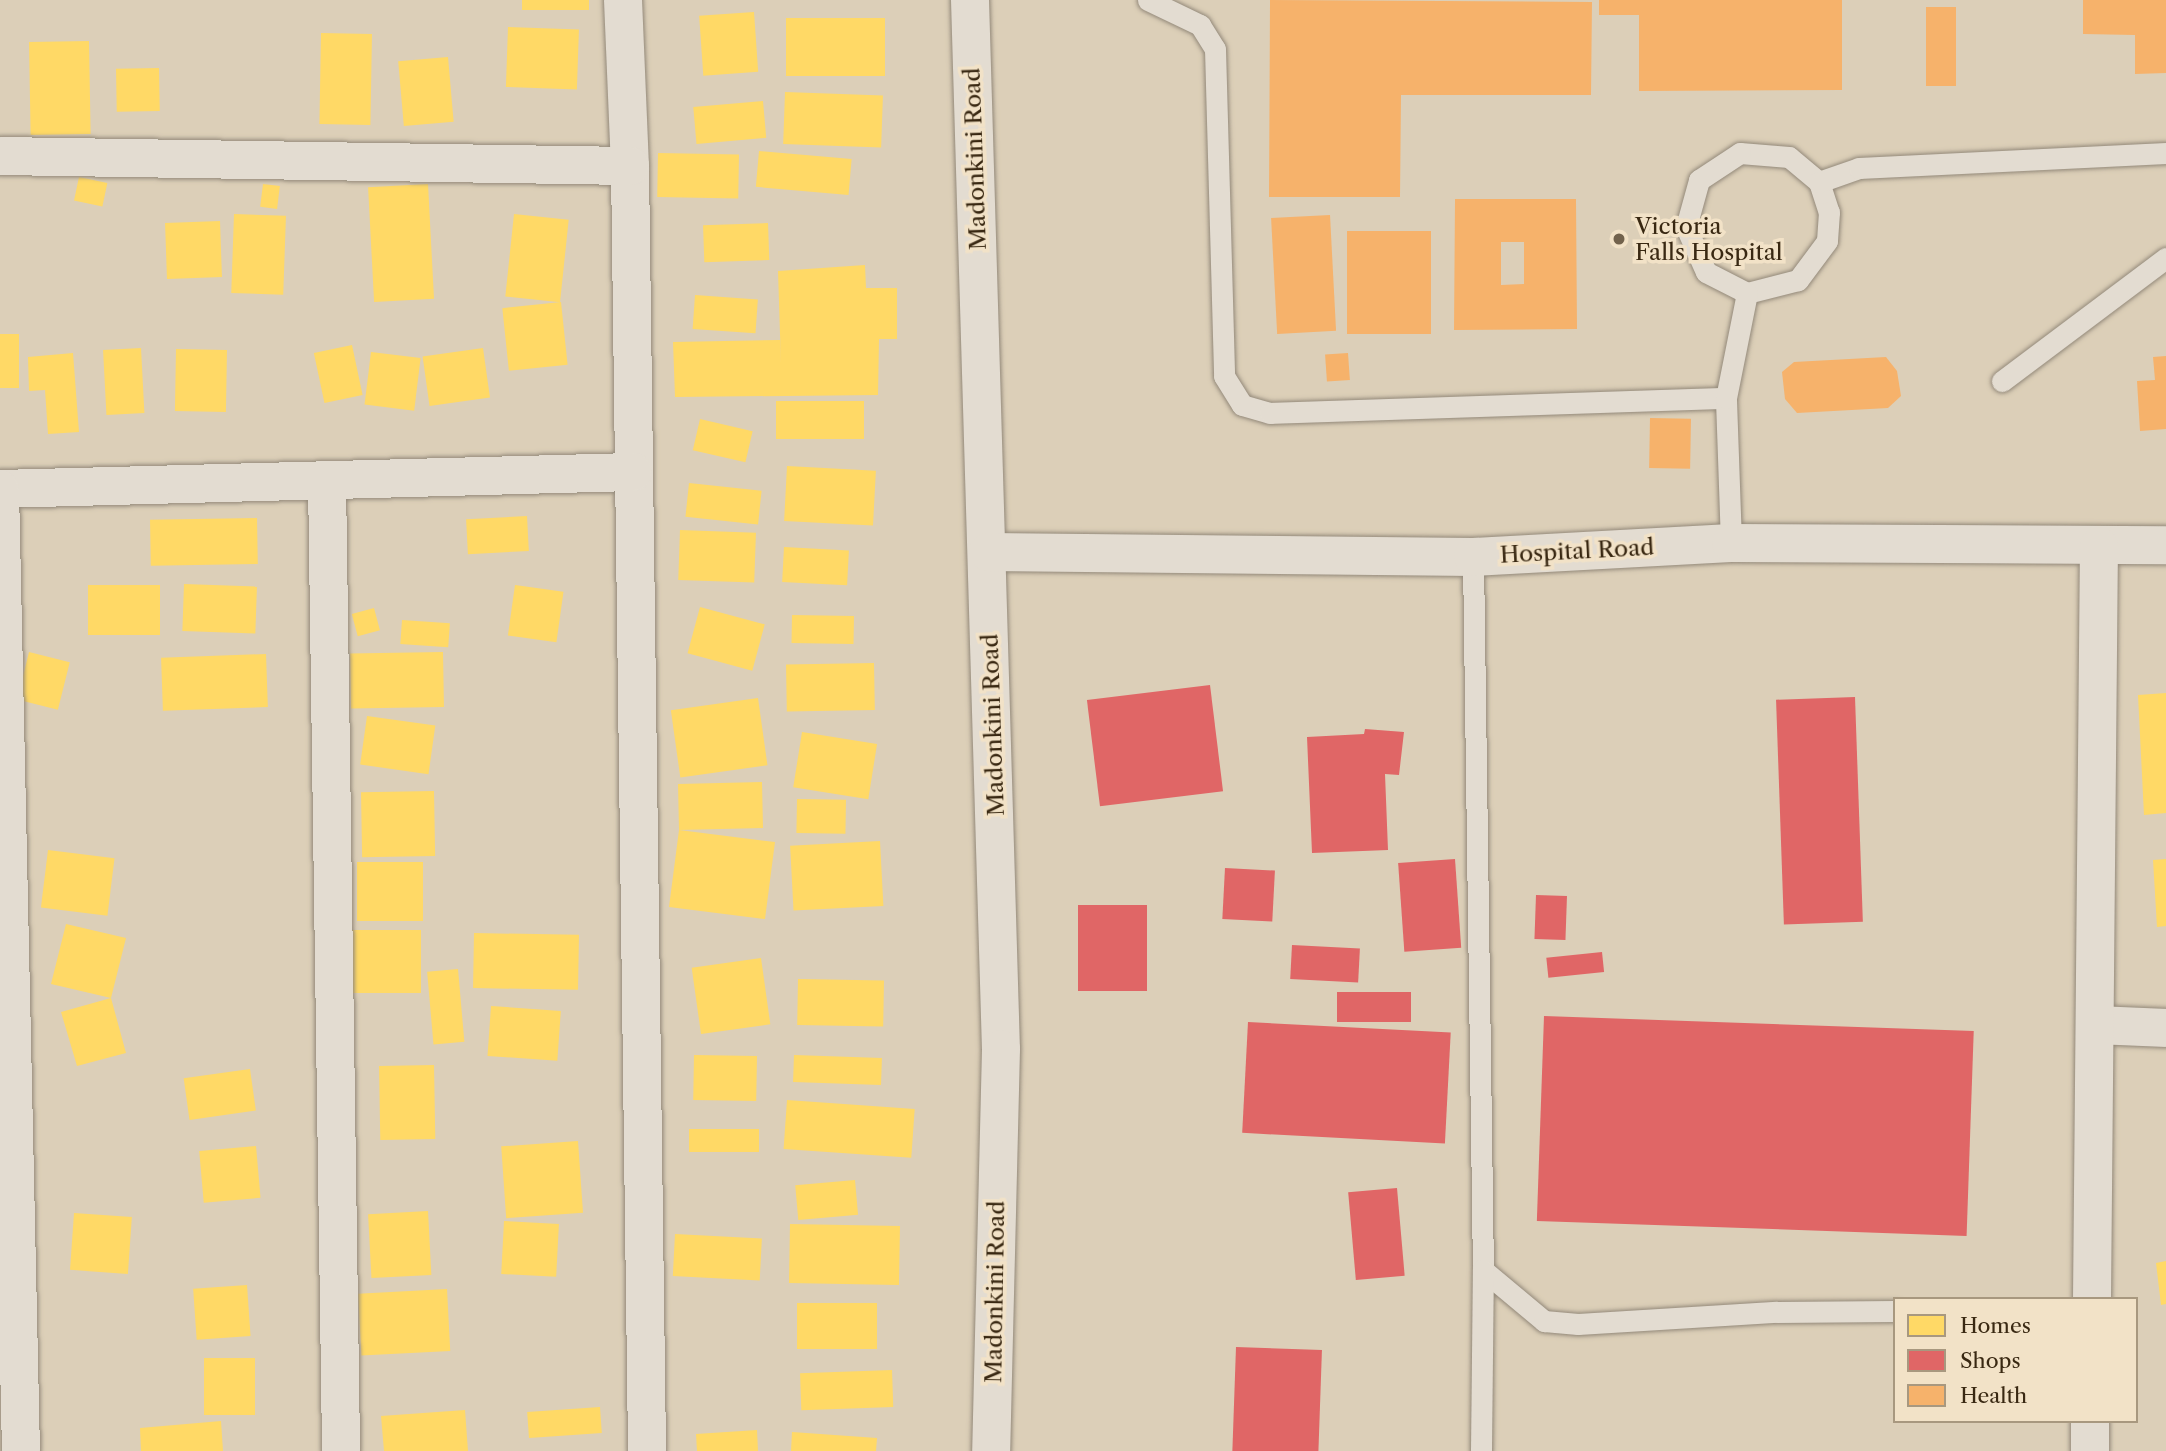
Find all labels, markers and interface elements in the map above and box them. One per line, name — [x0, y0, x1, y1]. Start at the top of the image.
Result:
street label: Madonkini Road — [958, 67, 992, 251]
place label: Victoria Falls Hospital — [1635, 212, 1783, 266]
marker: Victoria Falls Hospital — [1609, 229, 1629, 249]
street label: Hospital Road — [1499, 533, 1655, 569]
street label: Madonkini Road — [976, 633, 1010, 817]
street label: Madonkini Road — [980, 1201, 1010, 1383]
legend — [1893, 1297, 2138, 1423]
text: Homes — [1960, 1313, 2031, 1338]
text: Shops — [1960, 1348, 2021, 1373]
text: Health — [1960, 1383, 2027, 1408]

